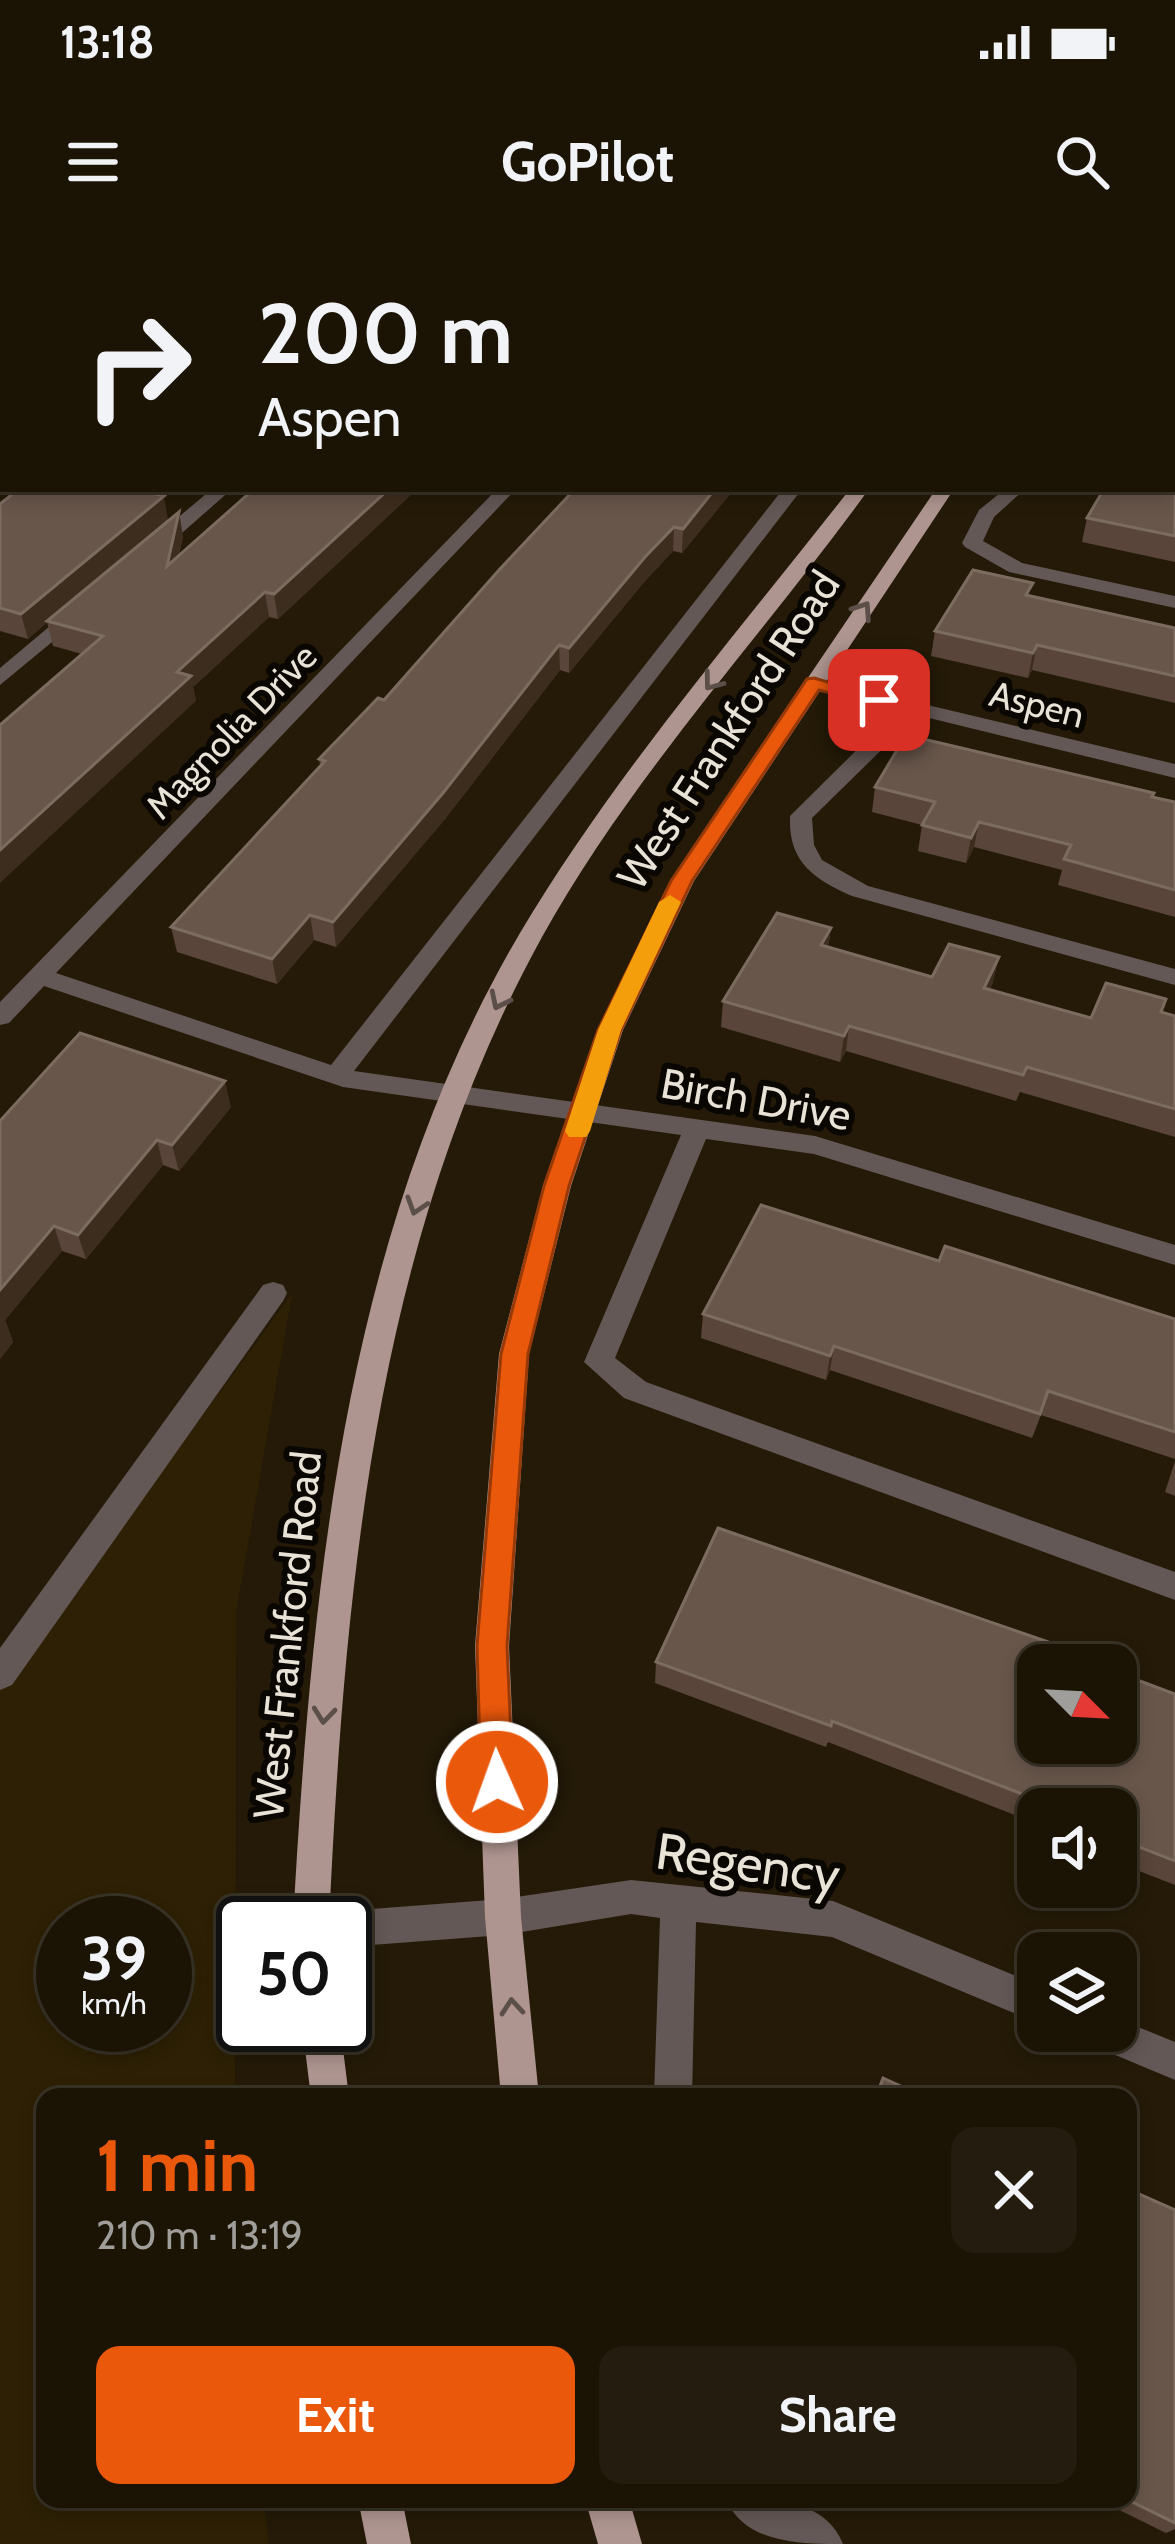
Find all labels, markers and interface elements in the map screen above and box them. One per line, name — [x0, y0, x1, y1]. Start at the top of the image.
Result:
text: 13:18 — [60, 15, 155, 69]
icon: menu — [60, 129, 126, 195]
text: GoPilot — [501, 129, 674, 195]
icon: search — [1049, 129, 1115, 195]
text: 200 m — [258, 282, 513, 384]
icon: right — [60, 288, 216, 444]
text: Aspen — [258, 384, 402, 450]
street label: West Frankford Road — [606, 561, 850, 899]
one-way arrow — [849, 602, 871, 624]
street label: Magnolia Drive — [137, 634, 325, 828]
pin — [828, 649, 930, 751]
icon: arrive — [846, 667, 912, 733]
one-way arrow — [704, 669, 726, 690]
street label: Aspen — [985, 671, 1089, 737]
one-way arrow — [490, 989, 513, 1011]
street label: Birch Drive — [657, 1057, 855, 1141]
one-way arrow — [406, 1194, 430, 1215]
street label: West Frankford Road — [242, 1449, 332, 1821]
north arrow — [1017, 1644, 1137, 1764]
map controls — [1017, 1644, 1137, 2052]
one-way arrow — [312, 1706, 337, 1725]
position arrow — [434, 1719, 560, 1845]
button: sound — [1017, 1788, 1137, 1908]
street label: Regency — [652, 1819, 844, 1907]
speed limit sign: 50 — [216, 1896, 372, 2052]
text: 39 — [81, 1922, 147, 1995]
button: layers — [1017, 1932, 1137, 2052]
text: km/h — [81, 1985, 147, 2022]
one-way arrow — [500, 1997, 525, 2016]
text: 1 min — [96, 2122, 258, 2209]
button: close — [951, 2127, 1077, 2253]
text: 210 m · 13:19 — [96, 2211, 303, 2259]
button: Exit — [96, 2346, 575, 2484]
button: Share — [599, 2346, 1077, 2484]

